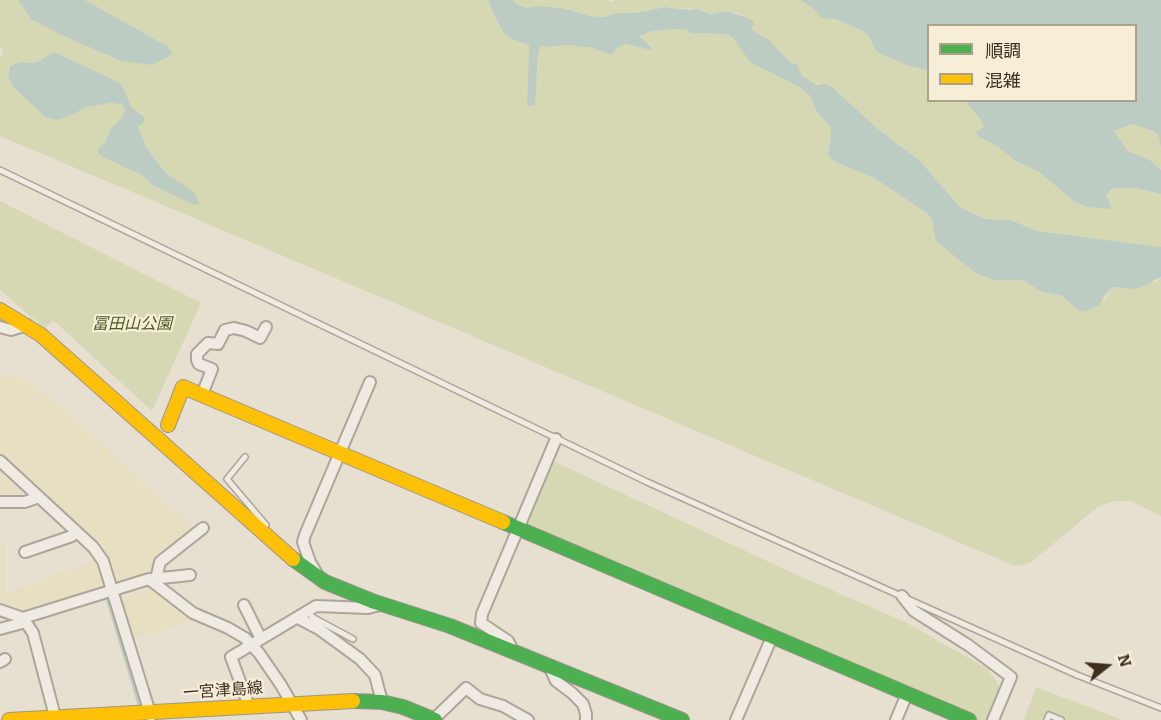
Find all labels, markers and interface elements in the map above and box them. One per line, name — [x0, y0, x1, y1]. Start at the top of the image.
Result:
legend — [927, 24, 1137, 102]
text: 順調 — [985, 40, 1021, 62]
text: 混雑 — [985, 70, 1021, 92]
park label: 冨田山公園 — [92, 315, 172, 335]
north arrow — [1077, 636, 1137, 696]
text: N — [1114, 652, 1136, 669]
street label: 一宮津島線 — [182, 679, 264, 703]

